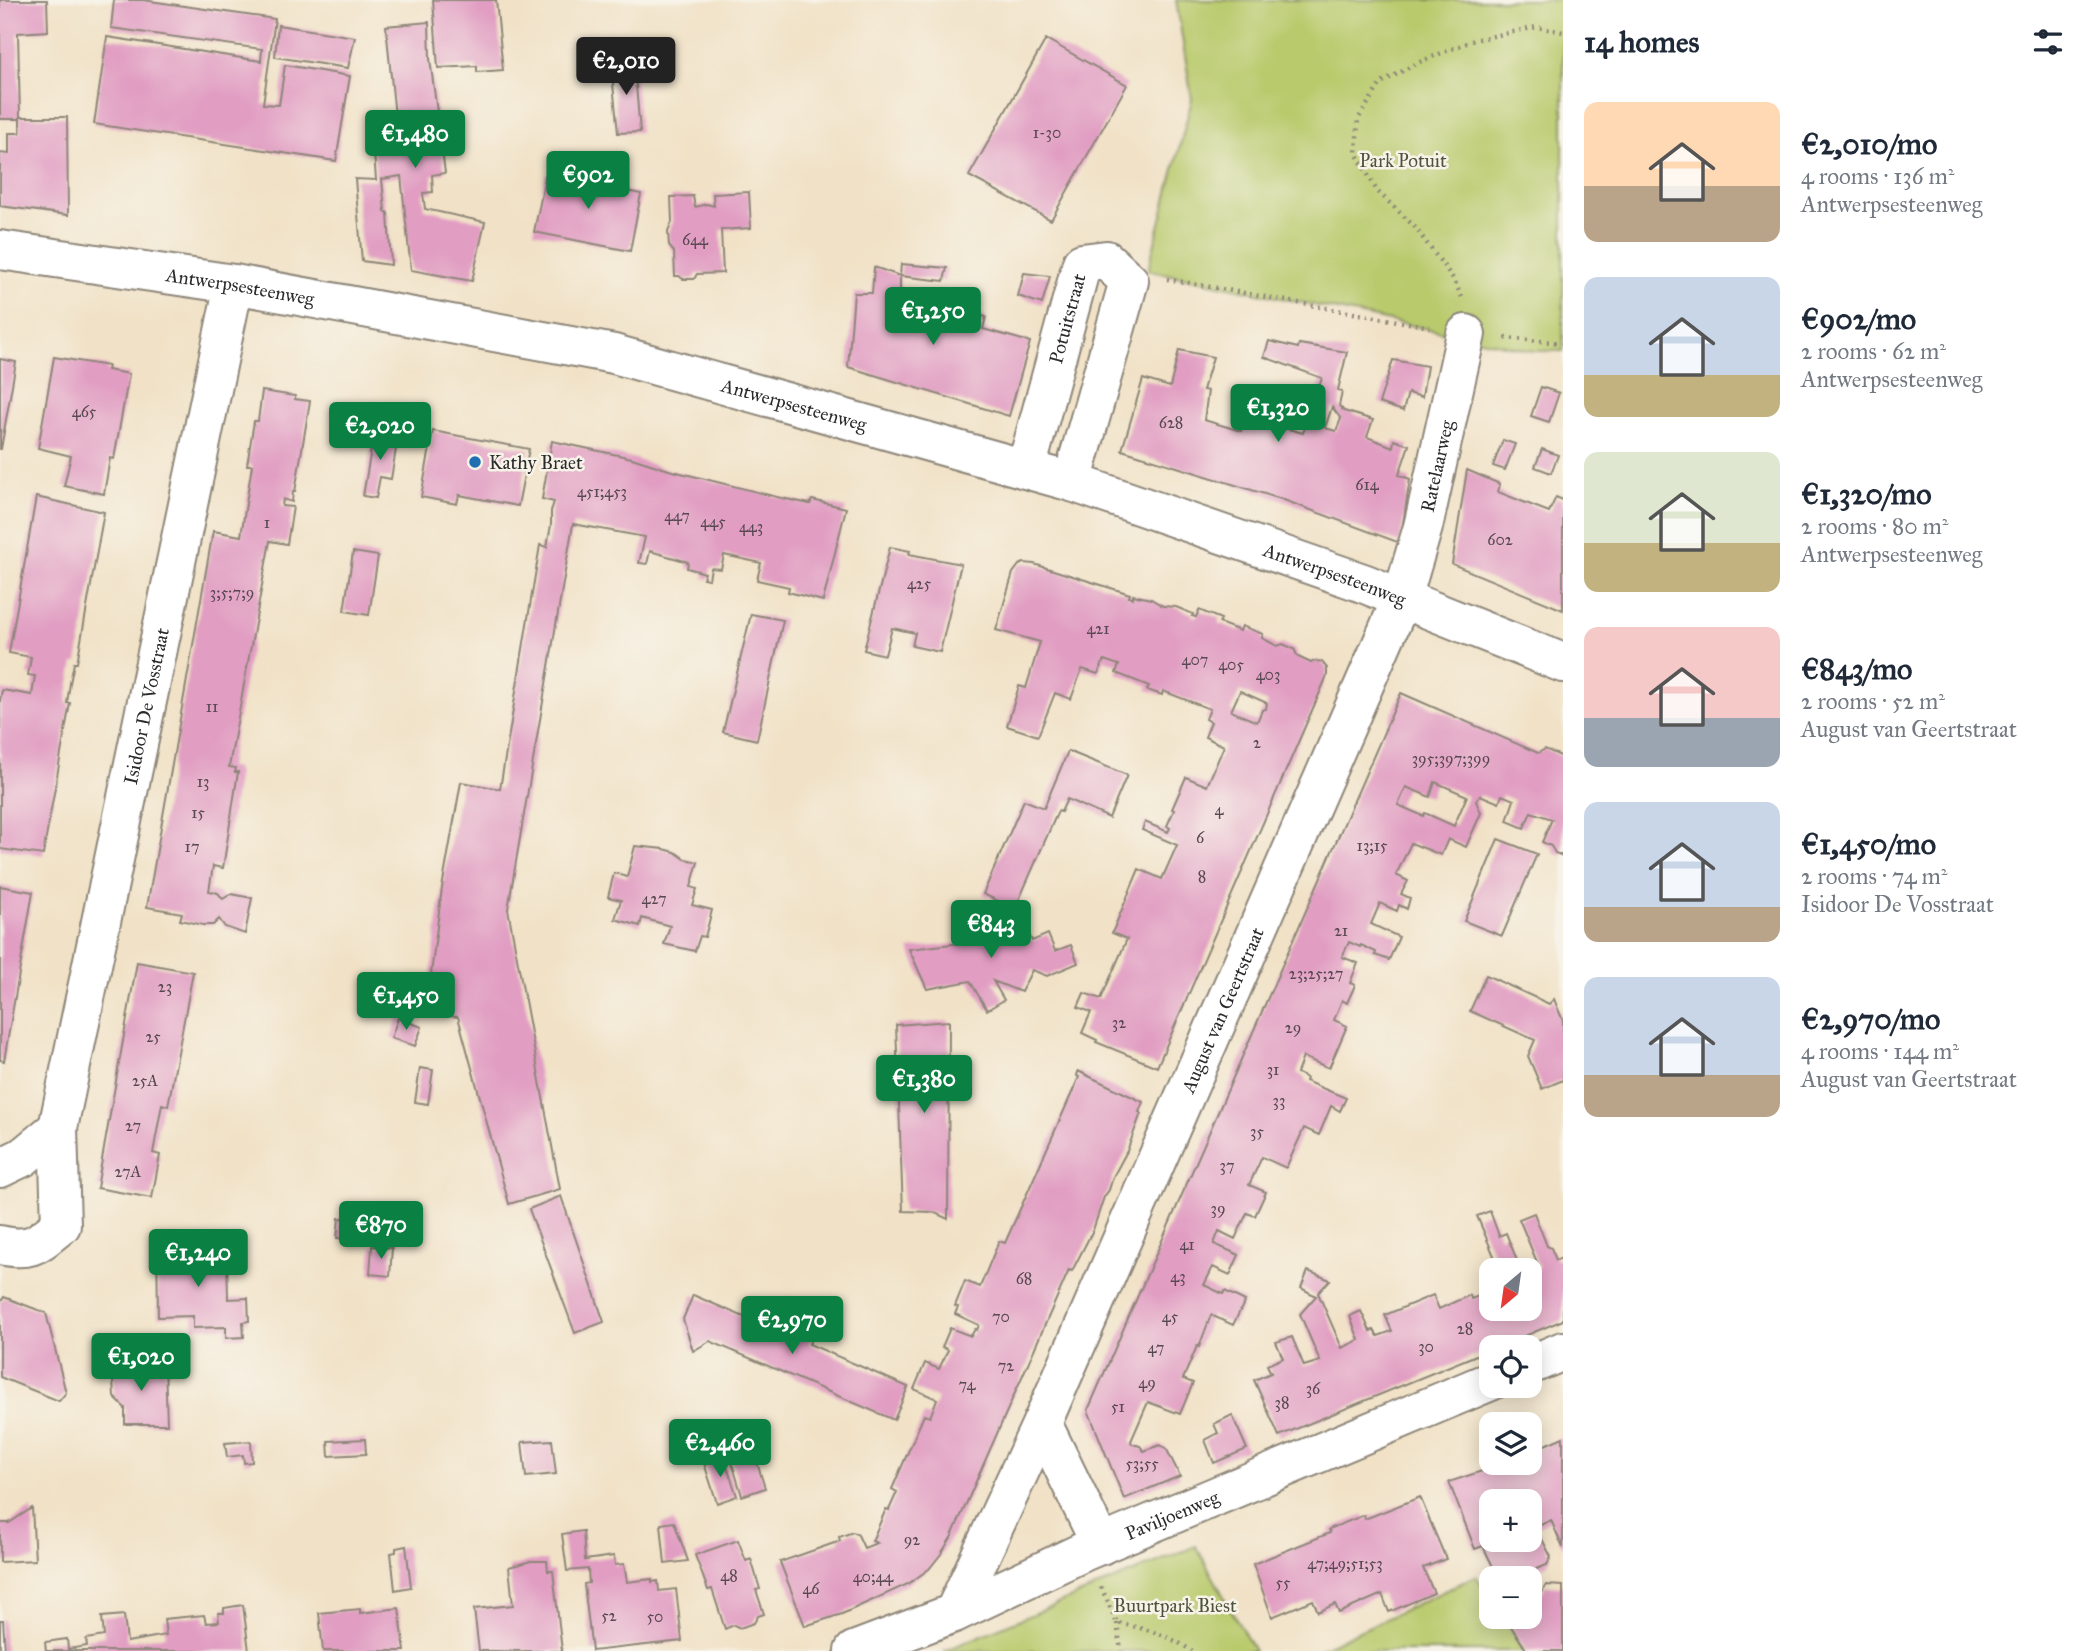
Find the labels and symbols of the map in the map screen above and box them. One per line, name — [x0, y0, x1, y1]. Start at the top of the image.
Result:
pin: €2,010 — [569, 38, 683, 97]
pin: €1,480 — [358, 110, 472, 170]
house number: 1-30 — [1033, 123, 1061, 142]
park label: Park Potuit — [1359, 149, 1447, 172]
pin: €902 — [547, 152, 629, 211]
house number: 644 — [682, 230, 709, 249]
street label: Antwerpsesteenweg — [164, 263, 316, 311]
street label: Potuitstraat — [1044, 271, 1090, 366]
pin: €1,250 — [876, 288, 990, 347]
street label: Antwerpsesteenweg — [718, 373, 870, 437]
pin: €1,320 — [1221, 384, 1335, 444]
house number: 465 — [72, 402, 97, 421]
pin: €2,020 — [323, 402, 437, 462]
house number: 628 — [1159, 413, 1183, 432]
street label: Ratelaarweg — [1415, 418, 1459, 514]
place label: Kathy Braet — [489, 451, 583, 474]
marker: Kathy Braet — [467, 454, 483, 470]
house number: 614 — [1355, 475, 1380, 494]
house number: 451;453 — [577, 482, 627, 501]
house number: 447 — [664, 506, 690, 525]
house number: 445 — [700, 512, 726, 531]
house number: 1 — [264, 513, 270, 532]
house number: 443 — [739, 517, 763, 536]
house number: 602 — [1487, 530, 1513, 549]
street label: Antwerpsesteenweg — [1260, 538, 1410, 612]
house number: 425 — [907, 574, 932, 593]
house number: 3;5;7;9 — [210, 583, 254, 602]
house number: 421 — [1086, 619, 1110, 638]
street label: Isidoor De Vosstraat — [118, 625, 174, 786]
house number: 407 — [1182, 650, 1208, 669]
house number: 405 — [1218, 655, 1244, 674]
house number: 403 — [1256, 665, 1280, 684]
house number: 11 — [206, 697, 218, 716]
house number: 2 — [1253, 733, 1261, 752]
house number: 395;397;399 — [1412, 749, 1490, 768]
house number: 13 — [197, 772, 209, 791]
house number: 4 — [1215, 800, 1225, 819]
house number: 15 — [191, 803, 205, 822]
house number: 6 — [1196, 828, 1205, 847]
house number: 13;15 — [1357, 836, 1388, 855]
house number: 17 — [185, 837, 199, 856]
house number: 8 — [1198, 867, 1206, 886]
house number: 427 — [642, 889, 666, 908]
pin: €843 — [950, 900, 1032, 960]
house number: 21 — [1334, 921, 1348, 940]
street label: August van Geertstraat — [1176, 923, 1269, 1097]
house number: 23;25;27 — [1289, 964, 1343, 983]
pin: €1,450 — [349, 972, 463, 1032]
house number: 23 — [158, 977, 172, 996]
house number: 32 — [1112, 1013, 1126, 1032]
house number: 29 — [1285, 1018, 1301, 1037]
house number: 25 — [145, 1027, 161, 1046]
pin: €1,380 — [867, 1056, 981, 1115]
house number: 31 — [1267, 1060, 1279, 1079]
house number: 25A — [132, 1071, 158, 1090]
house number: 33 — [1273, 1091, 1285, 1110]
house number: 27 — [125, 1116, 141, 1135]
house number: 35 — [1250, 1122, 1264, 1141]
house number: 37 — [1220, 1156, 1234, 1175]
house number: 27A — [115, 1162, 142, 1181]
house number: 39 — [1211, 1199, 1226, 1218]
pin: €870 — [340, 1202, 422, 1261]
pin: €1,240 — [141, 1230, 255, 1289]
house number: 41 — [1179, 1235, 1195, 1254]
north arrow — [1479, 1258, 1542, 1321]
house number: 43 — [1170, 1267, 1186, 1286]
house number: 68 — [1016, 1269, 1032, 1288]
pin: €2,970 — [735, 1296, 849, 1356]
house number: 70 — [992, 1307, 1010, 1326]
house number: 45 — [1162, 1307, 1179, 1326]
house number: 28 — [1457, 1319, 1473, 1338]
pin: €1,020 — [84, 1334, 198, 1393]
house number: 30 — [1418, 1337, 1434, 1356]
house number: 47 — [1148, 1338, 1164, 1357]
house number: 72 — [998, 1356, 1014, 1375]
house number: 49 — [1138, 1373, 1156, 1392]
house number: 74 — [958, 1375, 977, 1394]
house number: 36 — [1306, 1379, 1321, 1398]
house number: 38 — [1275, 1393, 1289, 1412]
house number: 51 — [1111, 1397, 1125, 1416]
pin: €2,460 — [663, 1420, 777, 1479]
house number: 53;55 — [1125, 1454, 1159, 1473]
street label: Paviljoenweg — [1122, 1485, 1223, 1545]
house number: 92 — [904, 1530, 920, 1549]
house number: 47;49;51;53 — [1307, 1554, 1383, 1573]
house number: 48 — [720, 1566, 738, 1585]
house number: 40;44 — [853, 1567, 894, 1586]
house number: 55 — [1276, 1573, 1291, 1592]
house number: 46 — [802, 1579, 820, 1598]
park label: Buurtpark Biest — [1113, 1594, 1237, 1617]
house number: 52 — [601, 1606, 617, 1625]
house number: 50 — [647, 1607, 663, 1626]

